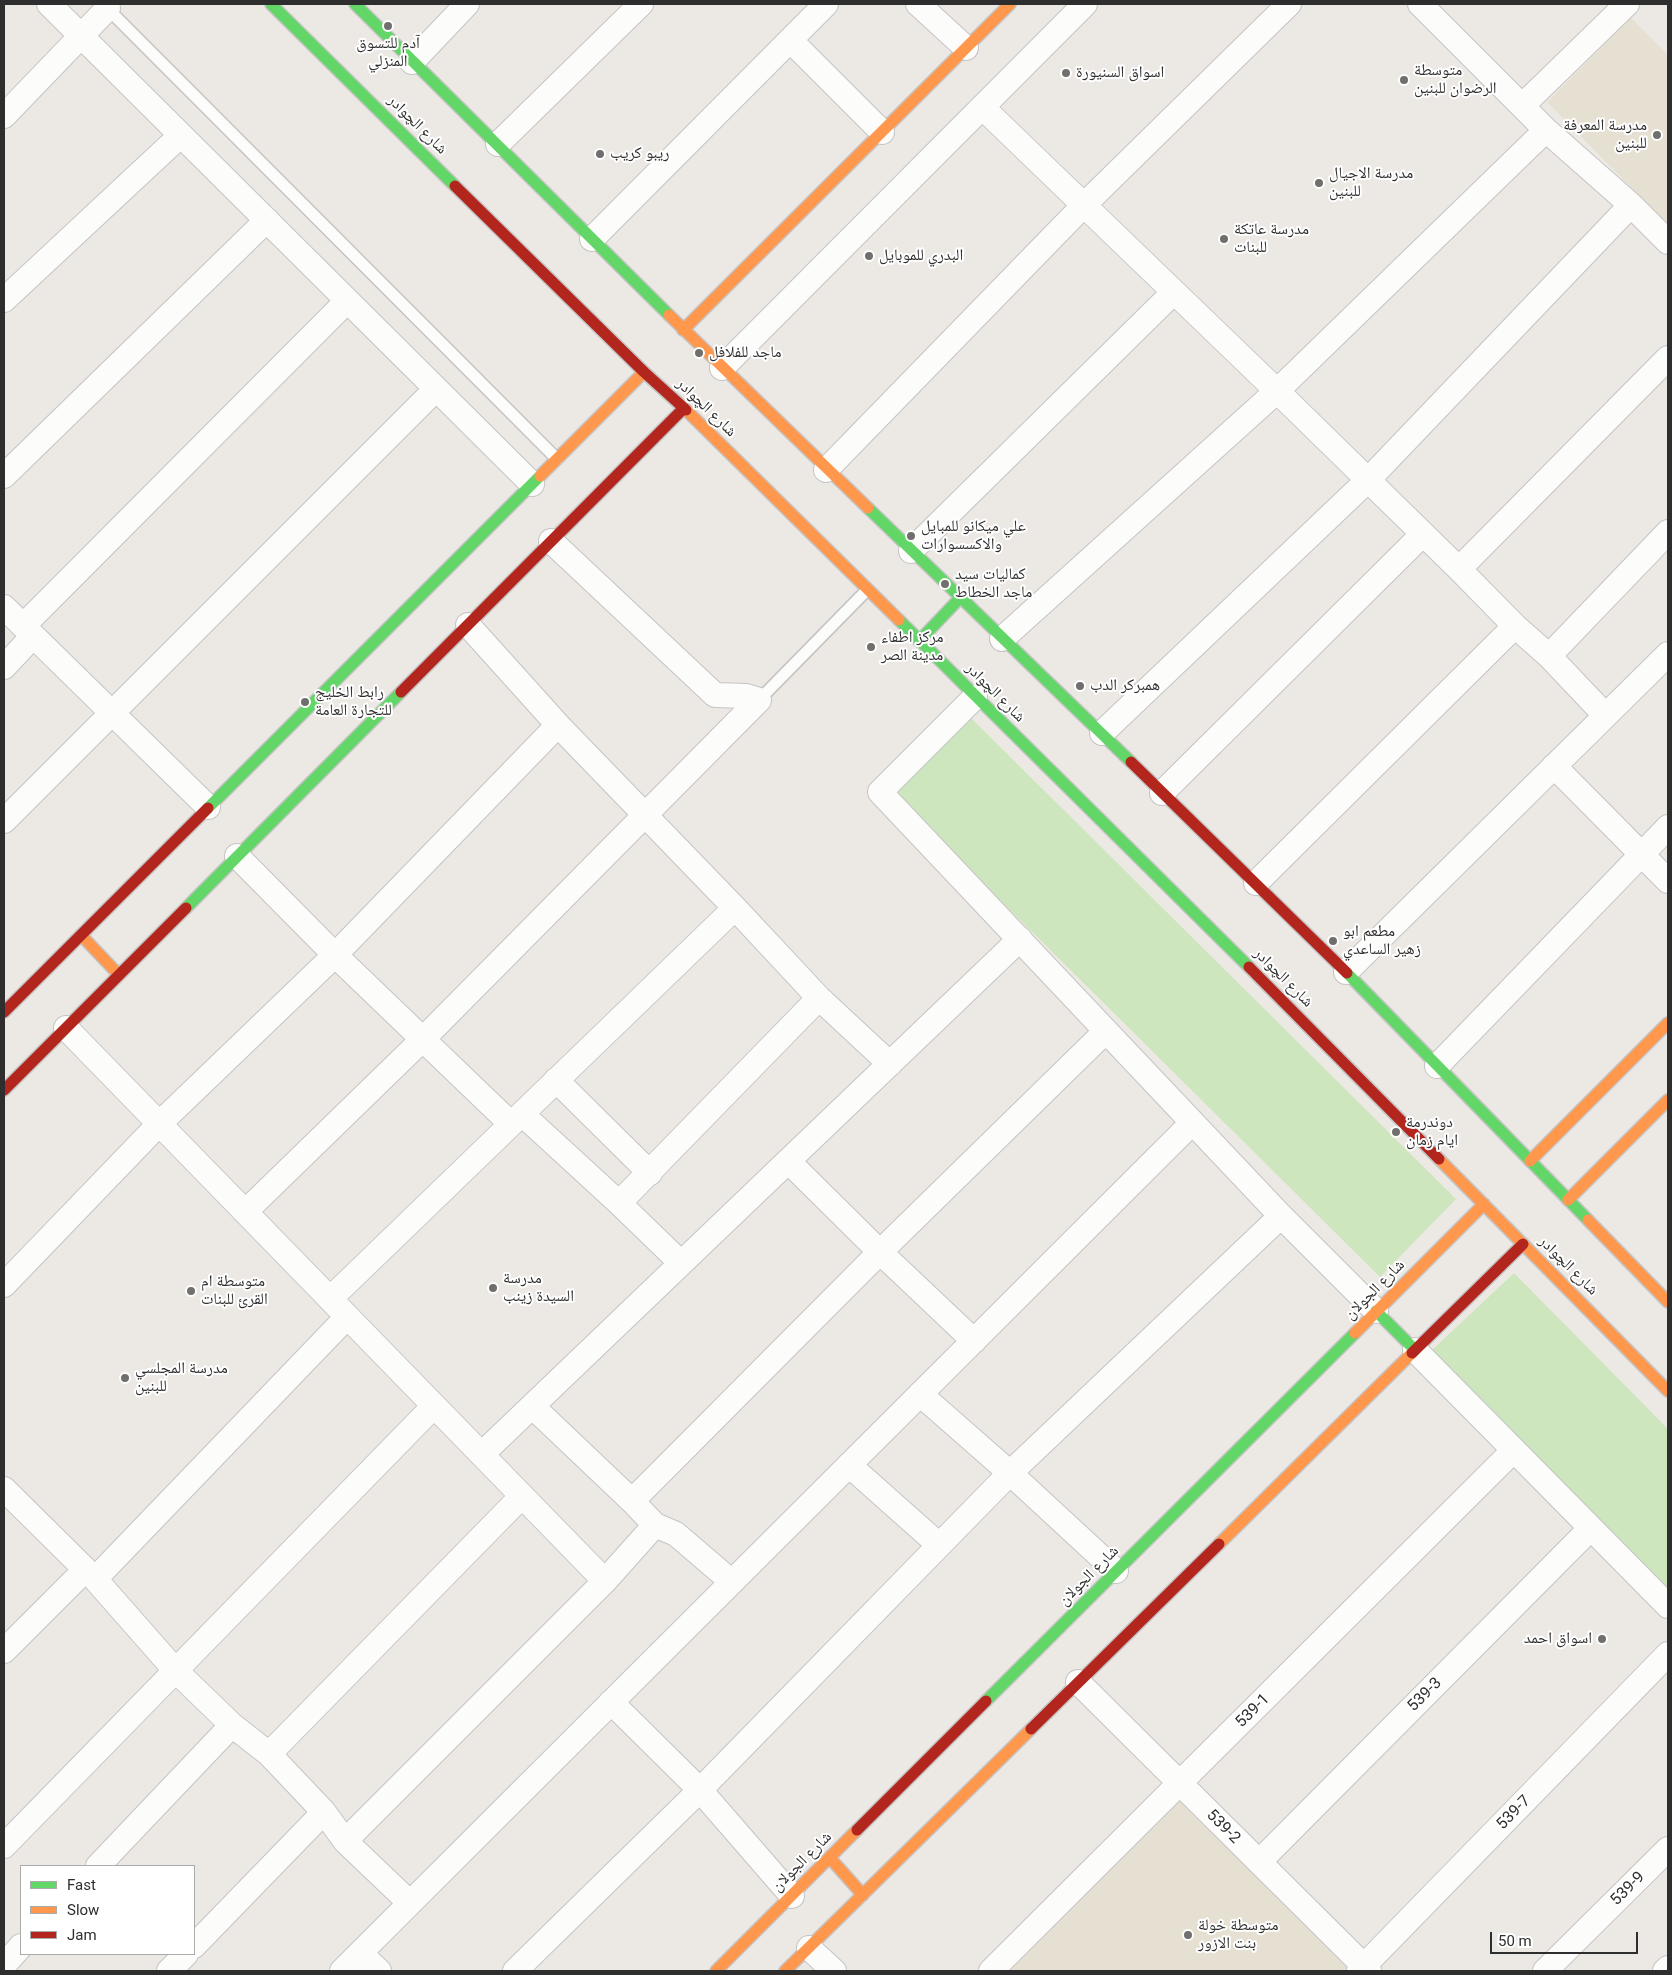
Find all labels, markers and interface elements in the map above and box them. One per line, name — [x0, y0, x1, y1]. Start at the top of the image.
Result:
marker: آدم للتسوق المنزلي — [382, 20, 394, 32]
place label: آدم للتسوق المنزلي — [356, 34, 420, 72]
place label: متوسطة الرضوان للبنين — [1414, 61, 1497, 99]
place label: اسواق السنيورة — [1076, 63, 1164, 83]
marker: اسواق السنيورة — [1060, 67, 1072, 79]
marker: متوسطة الرضوان للبنين — [1398, 74, 1410, 86]
street label: شارع الچوادر — [383, 91, 451, 159]
place label: مدرسة المعرفة للبنين — [1563, 116, 1647, 154]
marker: مدرسة المعرفة للبنين — [1651, 129, 1663, 141]
place label: ريبو كريب — [610, 144, 669, 164]
marker: ريبو كريب — [594, 148, 606, 160]
place label: مدرسة الاجيال للبنين — [1329, 164, 1413, 202]
marker: مدرسة الاجيال للبنين — [1313, 177, 1325, 189]
place label: مدرسة عاتكة للبنات — [1234, 220, 1309, 258]
marker: مدرسة عاتكة للبنات — [1218, 233, 1230, 245]
place label: البدري للموبايل — [879, 246, 963, 266]
marker: البدري للموبايل — [863, 250, 875, 262]
place label: ماجد للفلافل — [709, 343, 782, 363]
marker: ماجد للفلافل — [693, 347, 705, 359]
street label: شارع الچوادر — [672, 375, 740, 441]
place label: علي ميكانو للمبايل والاكسسوارات — [921, 517, 1026, 555]
marker: علي ميكانو للمبايل والاكسسوارات — [905, 530, 917, 542]
place label: كماليات سيد ماجد الخطاط — [955, 565, 1032, 603]
marker: كماليات سيد ماجد الخطاط — [939, 578, 951, 590]
place label: مركز اطفاء مدينة الصر — [881, 628, 943, 666]
marker: مركز اطفاء مدينة الصر — [865, 641, 877, 653]
street label: شارع الچوادر — [961, 659, 1029, 727]
place label: همبركر الدب — [1090, 676, 1160, 696]
marker: همبركر الدب — [1074, 680, 1086, 692]
place label: رابط الخليج للتجارة العامة — [315, 683, 392, 721]
marker: رابط الخليج للتجارة العامة — [299, 696, 311, 708]
place label: مطعم ابو زهير الساعدي — [1343, 922, 1421, 960]
marker: مطعم ابو زهير الساعدي — [1327, 935, 1339, 947]
street label: شارع الچوادر — [1249, 944, 1317, 1012]
place label: دوندرمة ايام زمان — [1406, 1113, 1458, 1151]
marker: دوندرمة ايام زمان — [1390, 1126, 1402, 1138]
street label: شارع الچوادر — [1534, 1232, 1602, 1300]
street label: شارع الجولان — [1341, 1256, 1409, 1324]
place label: مدرسة السيدة زينب — [503, 1269, 574, 1307]
place label: متوسطة ام القرئ للبنات — [201, 1272, 268, 1310]
marker: مدرسة السيدة زينب — [487, 1282, 499, 1294]
marker: متوسطة ام القرئ للبنات — [185, 1285, 197, 1297]
place label: مدرسة المجلسي للبنين — [135, 1359, 228, 1397]
marker: مدرسة المجلسي للبنين — [119, 1372, 131, 1384]
street label: شارع الجولان — [1055, 1542, 1123, 1610]
place label: اسواق احمد — [1524, 1629, 1592, 1649]
marker: اسواق احمد — [1596, 1633, 1608, 1645]
street label: 539-3 — [1404, 1674, 1446, 1716]
street label: 539-1 — [1232, 1690, 1274, 1732]
street label: 539-7 — [1493, 1792, 1535, 1834]
street label: 539-2 — [1202, 1806, 1244, 1848]
street label: شارع الجولان — [768, 1828, 836, 1896]
legend — [20, 1865, 195, 1955]
street label: 539-9 — [1607, 1868, 1649, 1910]
text: Fast — [67, 1876, 96, 1894]
text: Slow — [67, 1901, 99, 1919]
place label: متوسطة خولة بنت الازور — [1198, 1916, 1279, 1954]
scale bar — [1492, 1922, 1640, 1954]
text: Jam — [67, 1926, 97, 1944]
marker: متوسطة خولة بنت الازور — [1182, 1929, 1194, 1941]
text: 50 m — [1498, 1932, 1532, 1950]

